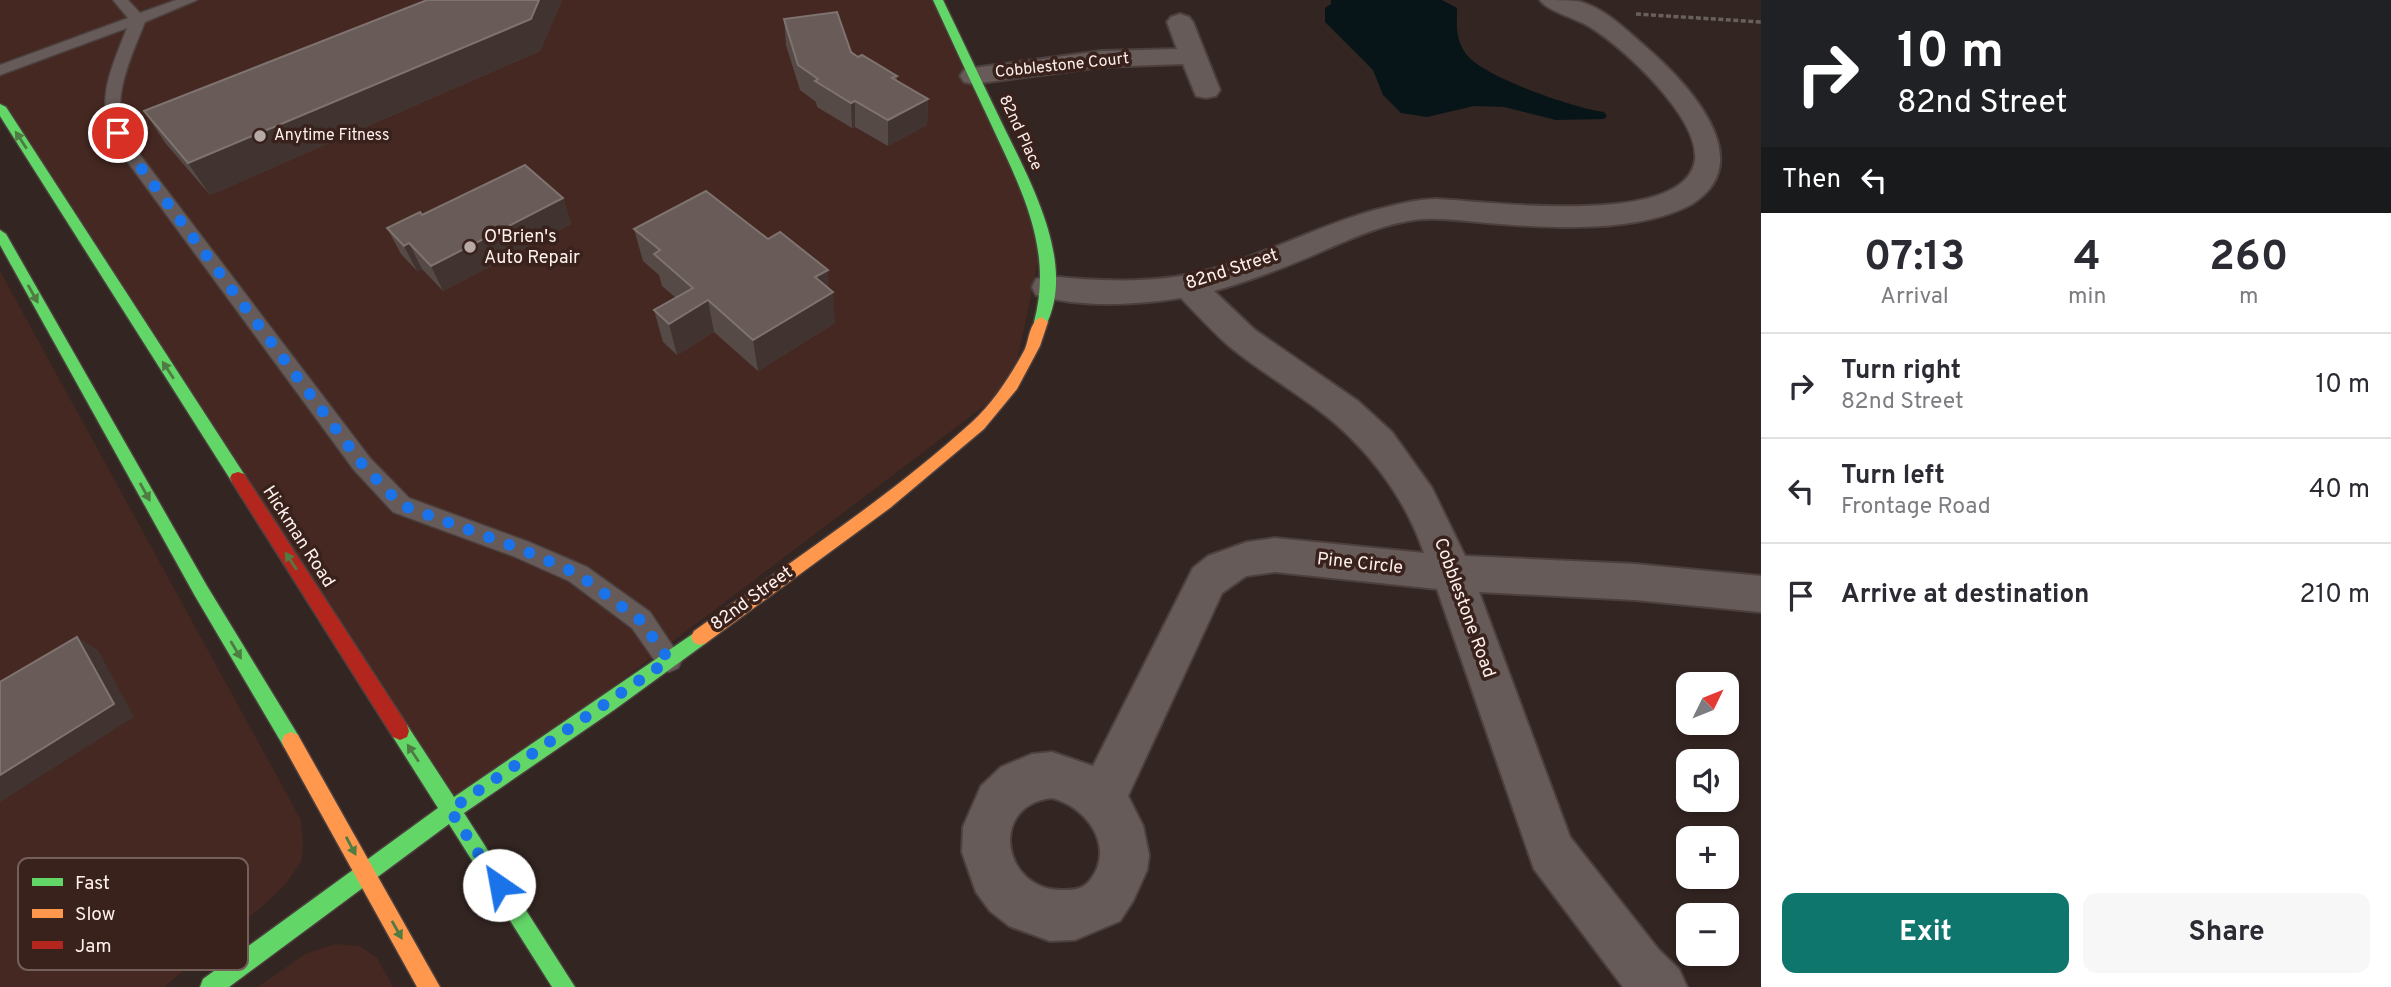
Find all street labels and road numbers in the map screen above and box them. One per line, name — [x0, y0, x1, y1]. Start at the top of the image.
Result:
street label: Cobblestone Court — [994, 49, 1130, 83]
street label: 82nd Place — [994, 92, 1046, 174]
street label: 82nd Street — [1183, 244, 1281, 296]
street label: Hickman Road — [257, 482, 339, 592]
street label: Cobblestone Road — [1428, 535, 1500, 681]
street label: Pine Circle — [1316, 548, 1404, 580]
street label: 82nd Street — [706, 561, 798, 637]

